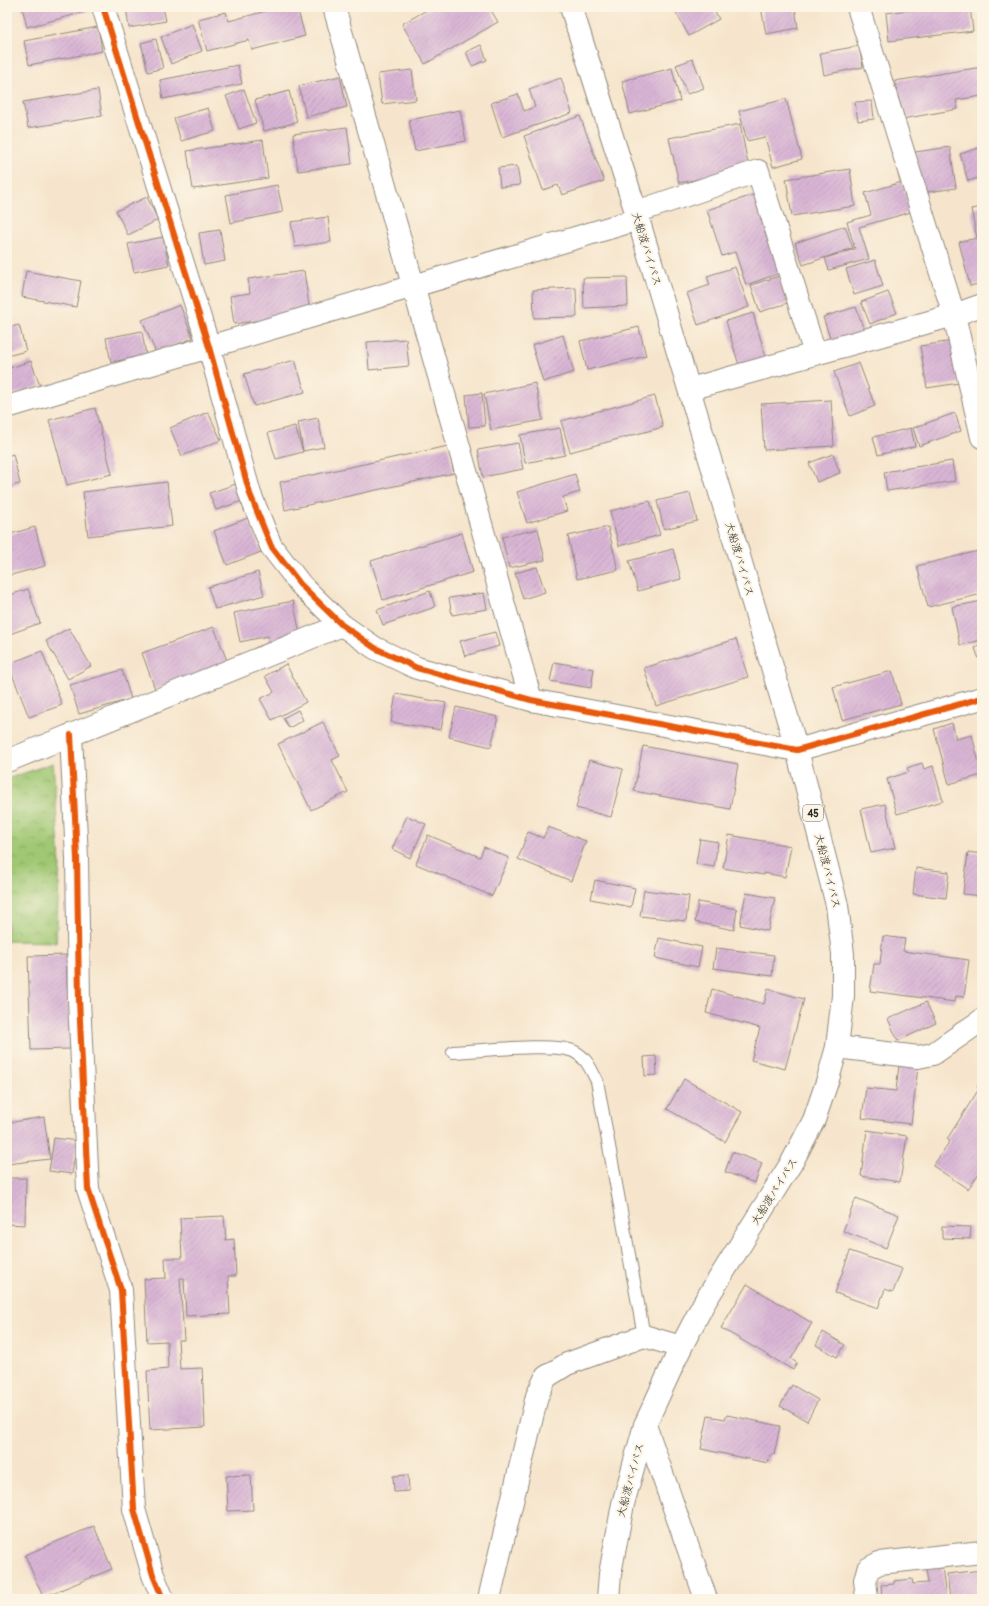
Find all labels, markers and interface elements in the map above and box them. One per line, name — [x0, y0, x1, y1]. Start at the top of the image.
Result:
street label: 大船渡バイパス — [629, 211, 664, 288]
street label: 大船渡バイパス — [723, 520, 756, 598]
road number: 45 — [803, 805, 823, 821]
street label: 大船渡バイパス — [812, 832, 843, 910]
street label: 大船渡バイパス — [749, 1155, 800, 1227]
street label: 大船渡バイパス — [614, 1441, 647, 1519]

